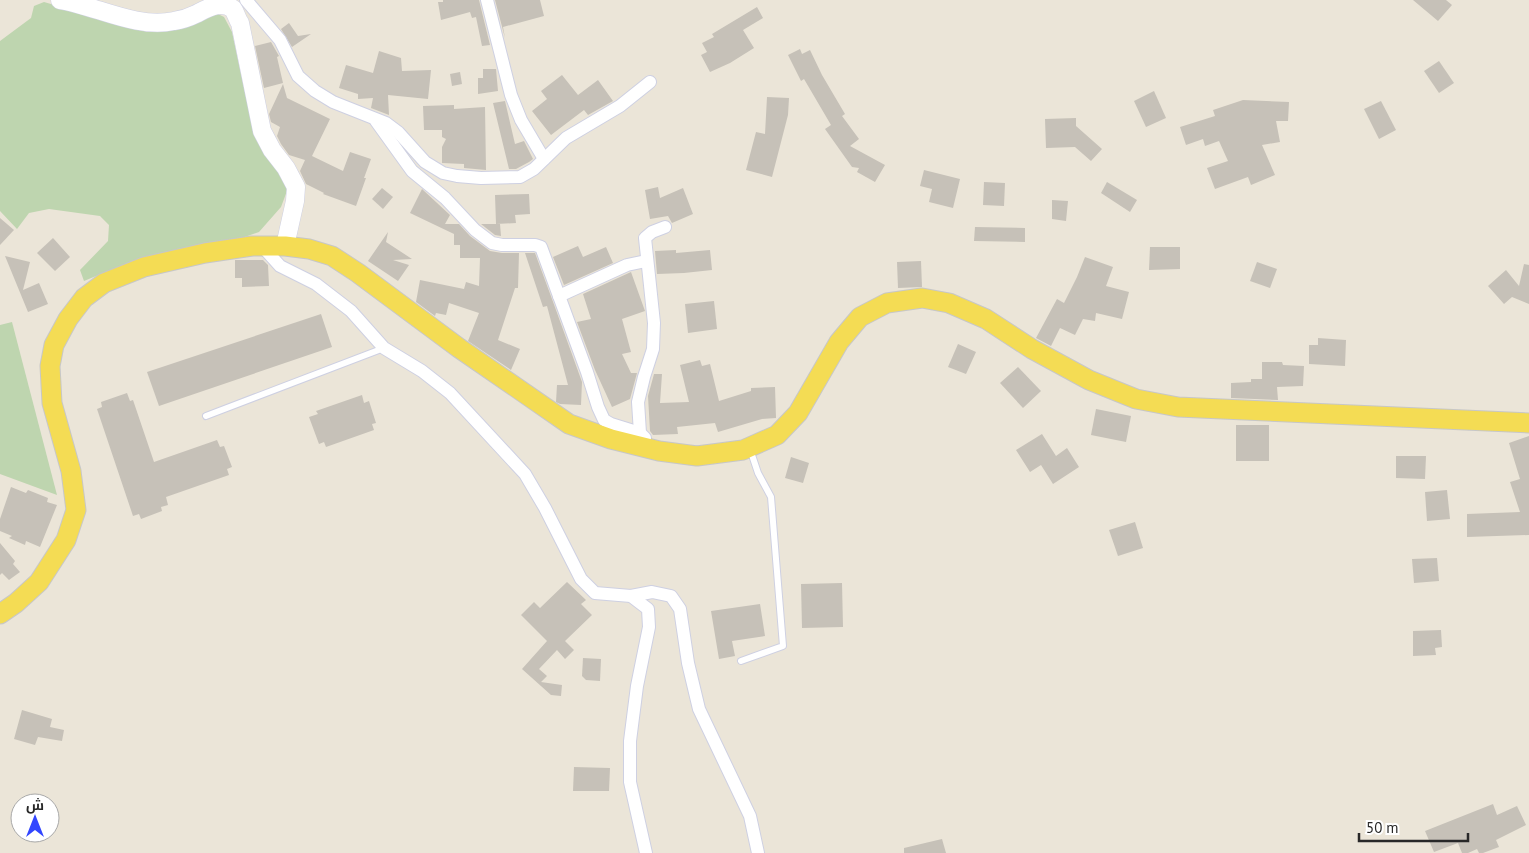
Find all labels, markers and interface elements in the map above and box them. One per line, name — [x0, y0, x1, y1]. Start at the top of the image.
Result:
north arrow — [10, 793, 60, 843]
text: ش — [26, 796, 44, 814]
scale bar — [1359, 810, 1468, 842]
text: 50 m — [1366, 818, 1399, 837]

